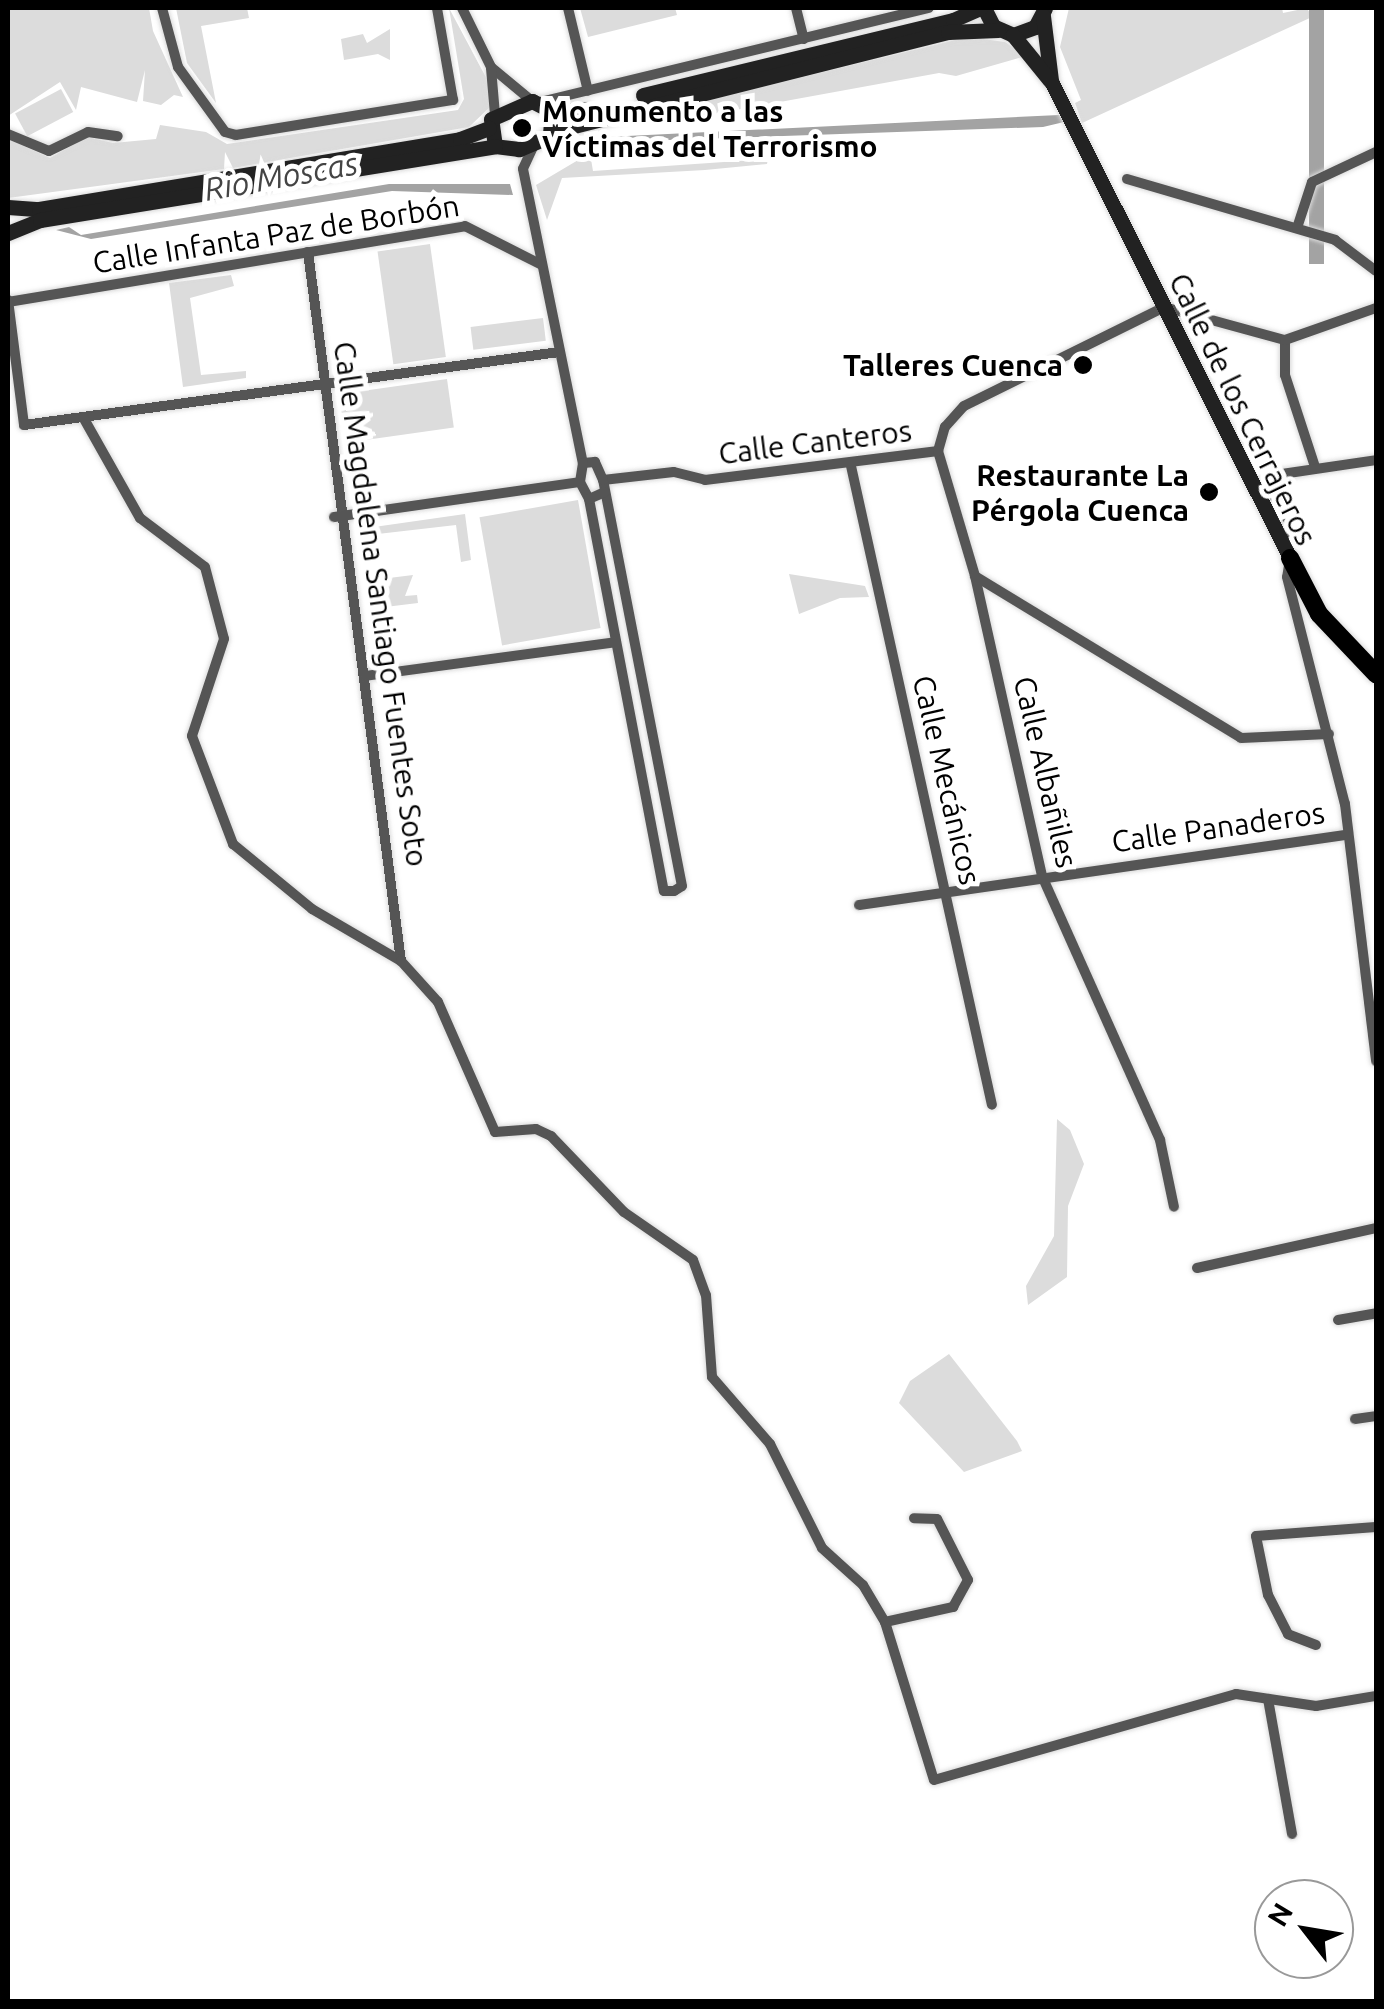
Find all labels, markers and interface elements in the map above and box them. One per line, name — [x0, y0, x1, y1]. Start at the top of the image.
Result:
place label: Monumento a las Víctimas del Terrorismo — [542, 93, 878, 164]
marker: Monumento a las Víctimas del Terrorismo — [511, 117, 533, 139]
water label: Rio Moscas — [201, 144, 361, 208]
street label: Calle Infanta Paz de Borbón — [90, 187, 462, 281]
street label: Calle de los Cerrajeros — [1161, 267, 1325, 551]
street label: Calle Magdalena Santiago Fuentes Soto — [326, 339, 436, 869]
place label: Talleres Cuenca — [843, 347, 1063, 383]
marker: Talleres Cuenca — [1072, 354, 1094, 376]
street label: Calle Canteros — [716, 412, 914, 472]
place label: Restaurante La Pérgola Cuenca — [971, 457, 1189, 528]
marker: Restaurante La Pérgola Cuenca — [1198, 481, 1220, 503]
street label: Calle Mecánicos — [905, 672, 989, 888]
street label: Calle Albañiles — [1007, 673, 1085, 871]
street label: Calle Panaderos — [1109, 794, 1327, 860]
north arrow — [1254, 1879, 1354, 1979]
text: N — [1261, 1897, 1298, 1931]

